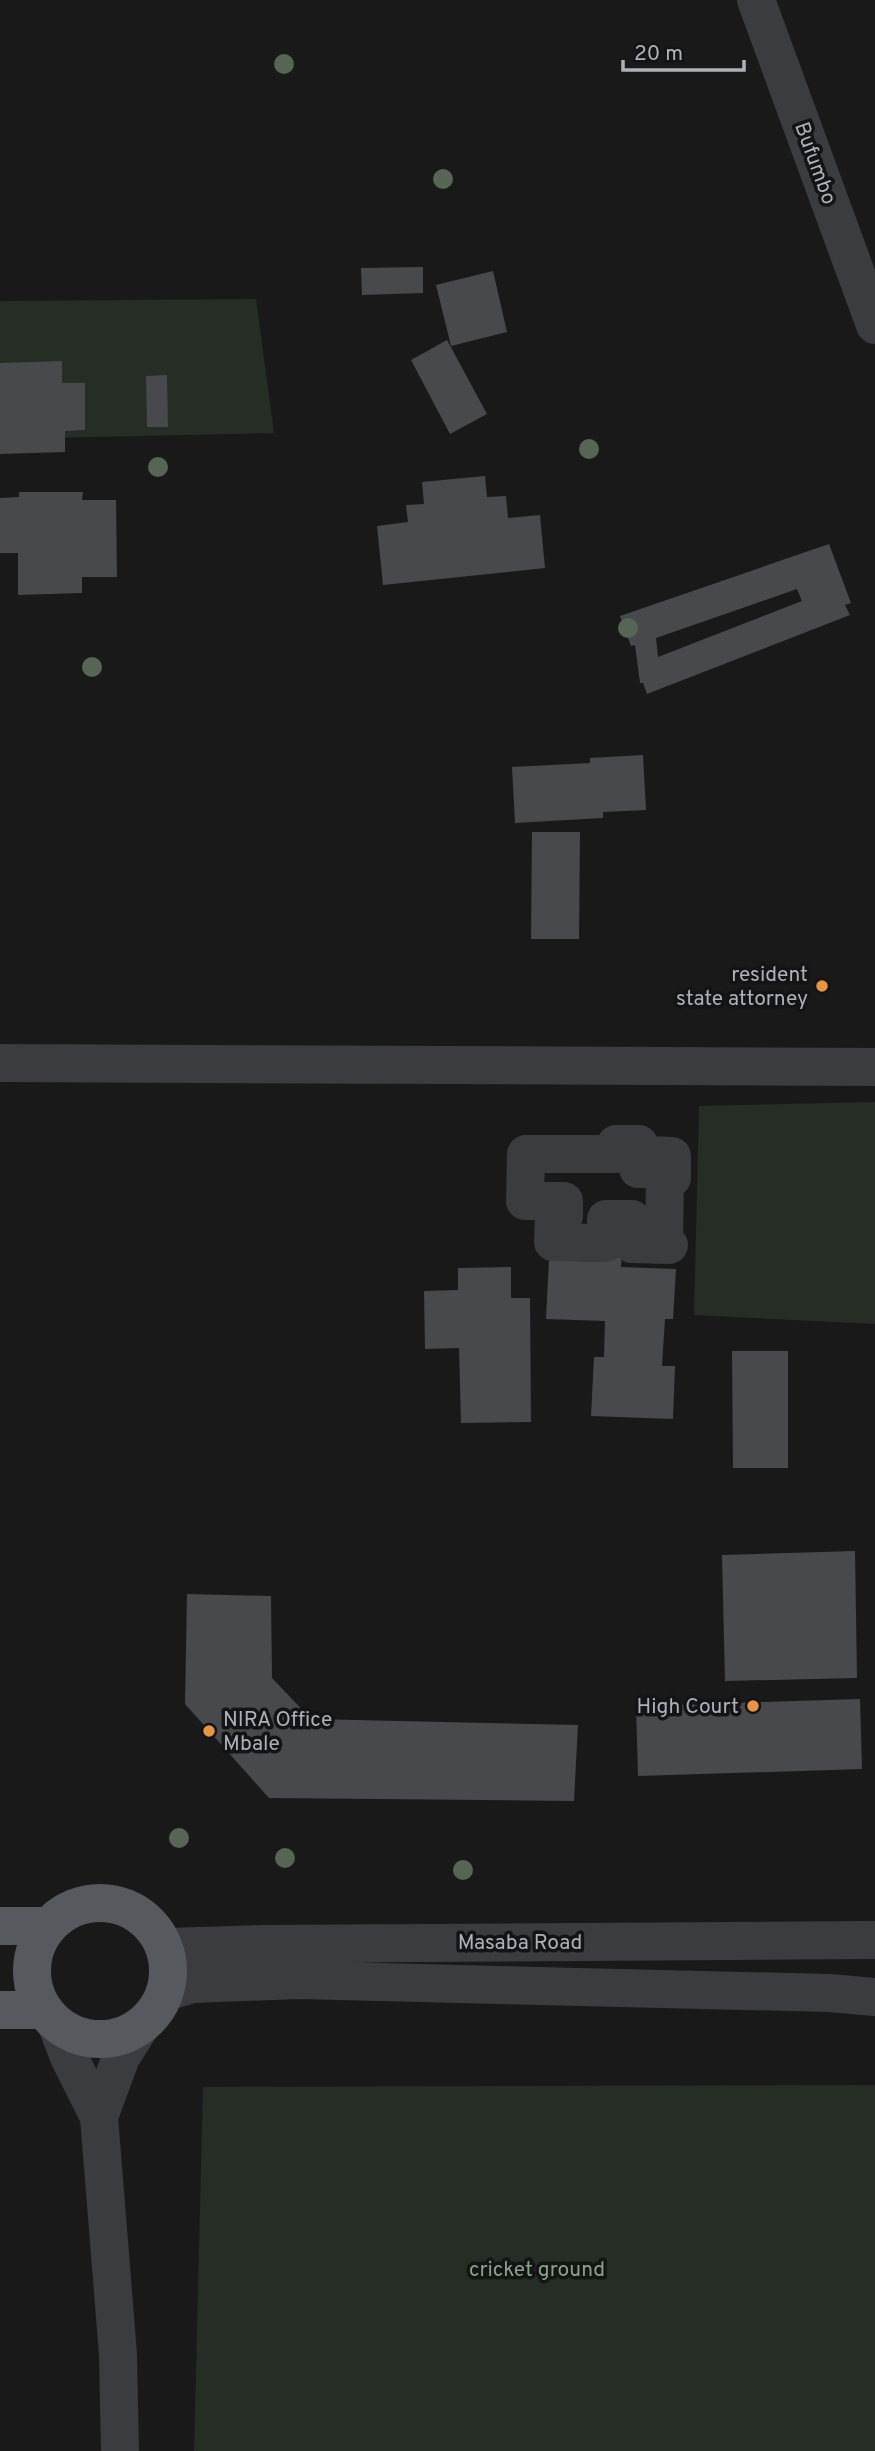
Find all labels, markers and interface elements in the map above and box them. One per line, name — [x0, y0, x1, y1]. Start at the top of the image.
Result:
scale bar — [623, 28, 744, 72]
text: 20 m — [634, 41, 683, 68]
street label: Bufumbo — [787, 119, 842, 208]
place label: resident state attorney — [676, 962, 808, 1013]
marker: resident state attorney — [814, 978, 830, 994]
place label: High Court — [637, 1694, 739, 1721]
marker: High Court — [745, 1698, 761, 1714]
place label: NIRA Office Mbale — [223, 1707, 332, 1758]
marker: NIRA Office Mbale — [201, 1723, 217, 1739]
street label: Masaba Road — [458, 1930, 582, 1957]
park label: cricket ground — [469, 2257, 605, 2284]

